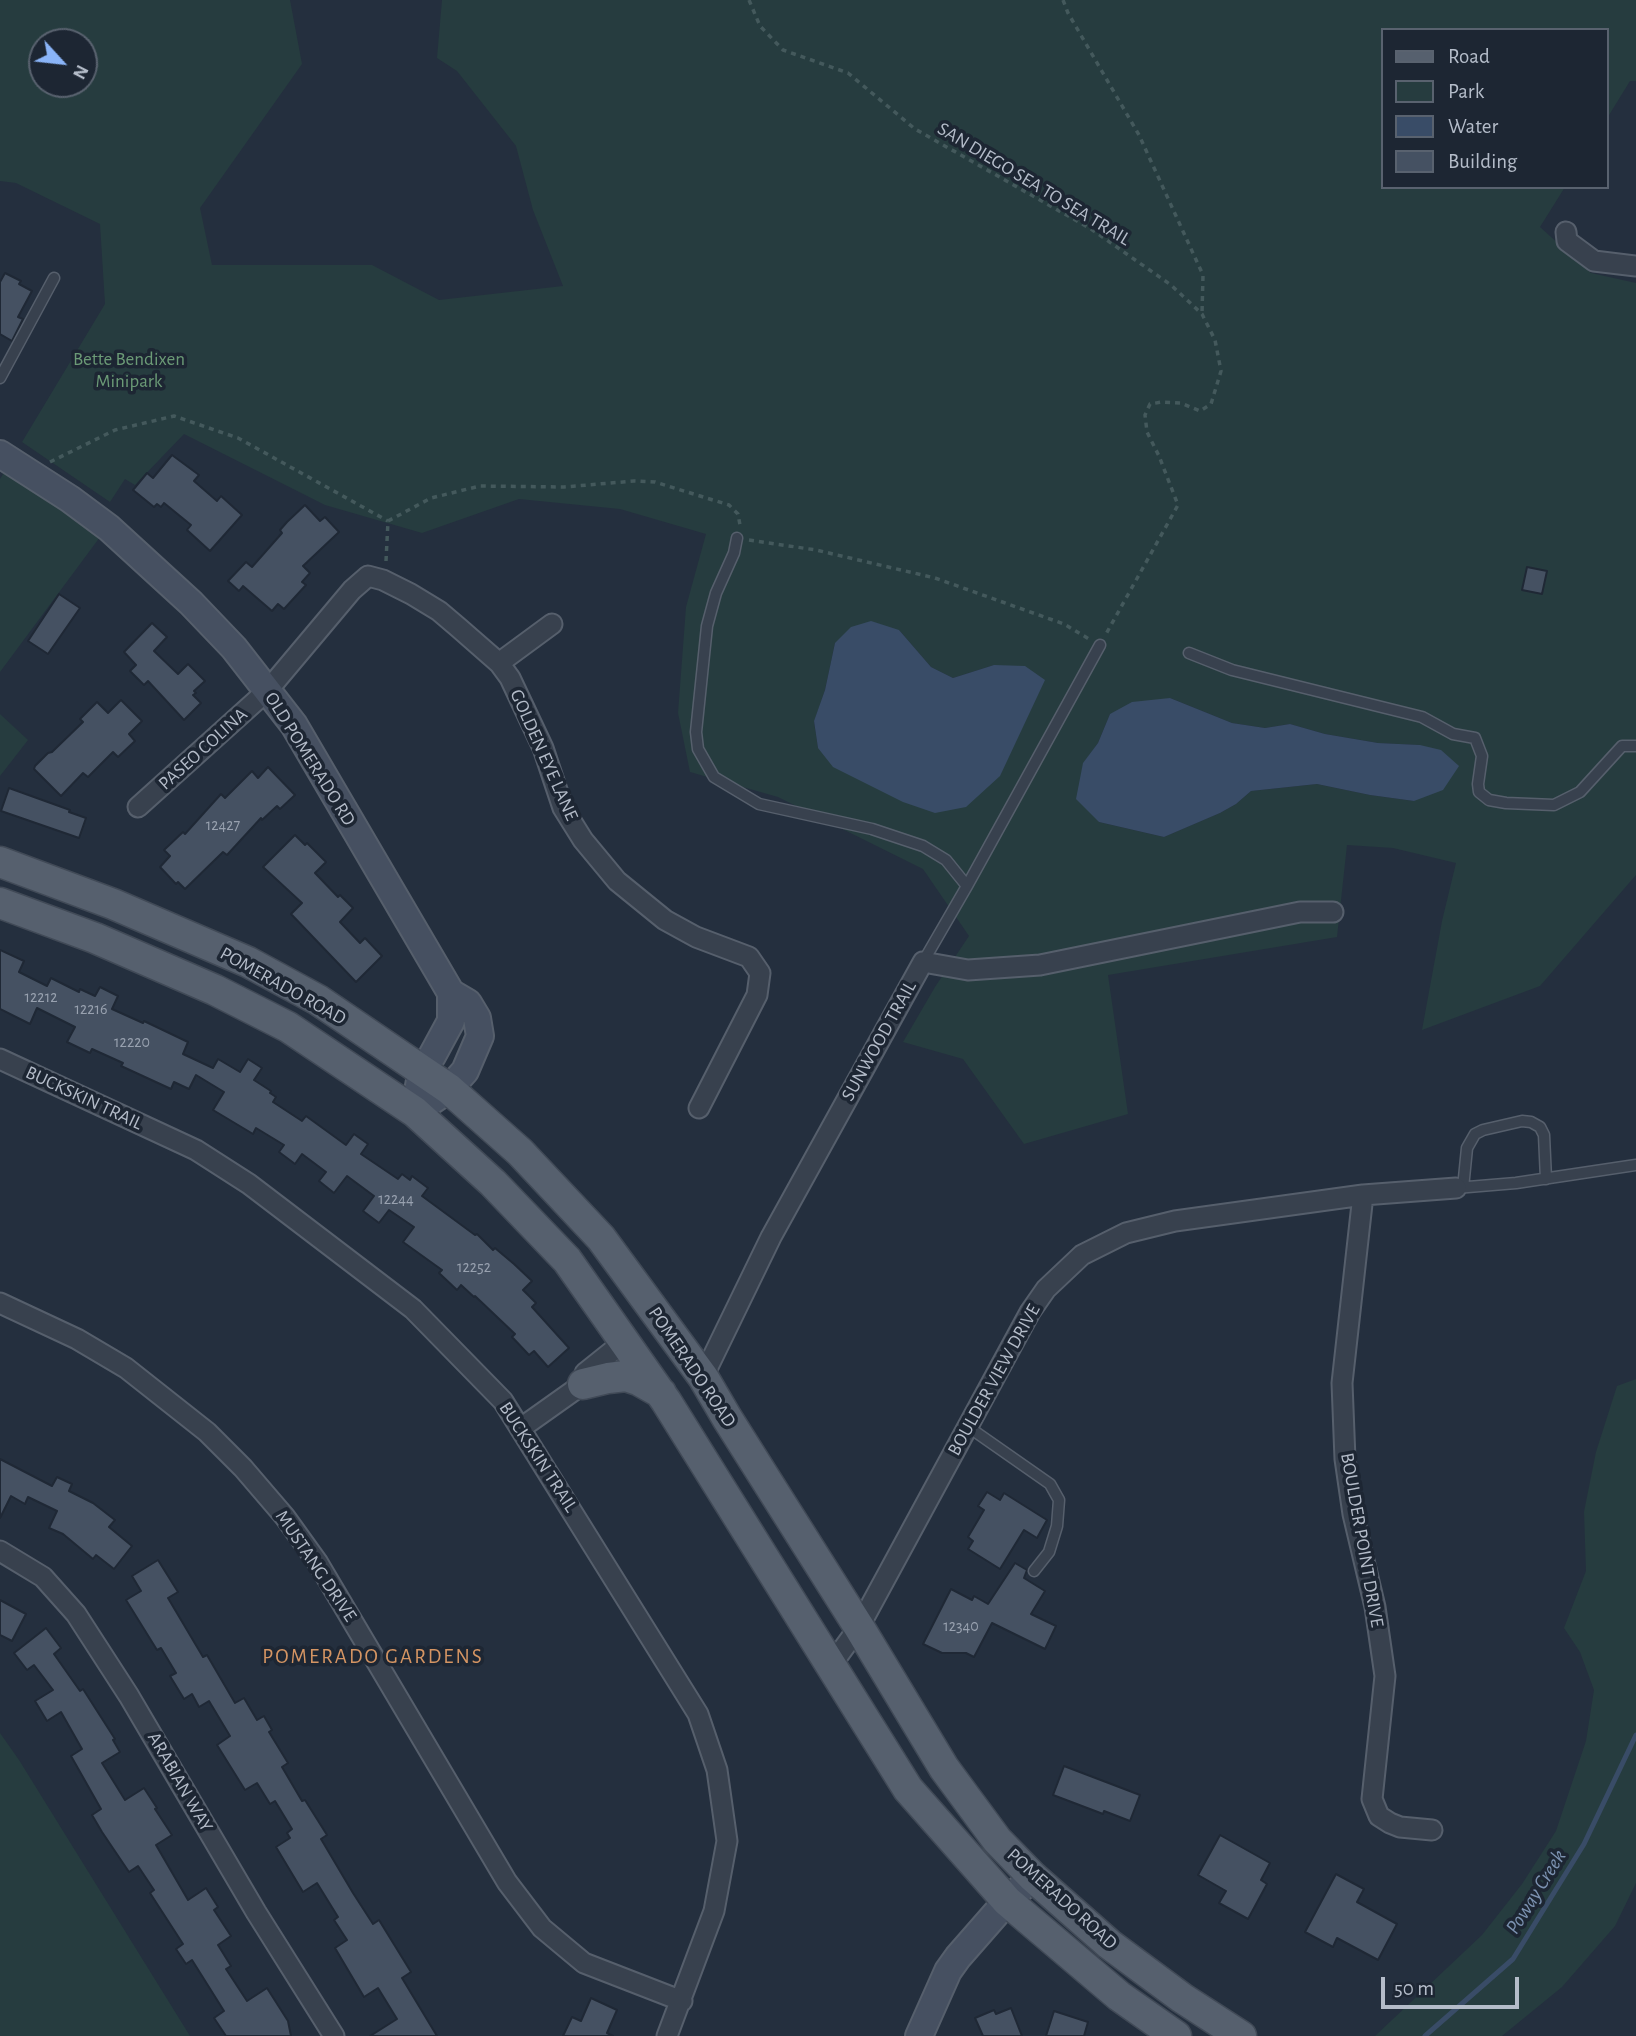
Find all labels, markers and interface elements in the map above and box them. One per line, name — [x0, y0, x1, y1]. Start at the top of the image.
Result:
north arrow — [28, 28, 98, 98]
legend — [1380, 28, 1608, 189]
text: Road — [1448, 46, 1490, 67]
text: N — [69, 62, 92, 82]
text: Park — [1448, 81, 1484, 102]
text: Water — [1448, 116, 1498, 137]
street label: SAN DIEGO SEA TO SEA TRAIL — [933, 117, 1135, 251]
text: Building — [1448, 151, 1517, 172]
park label: Bette Bendixen Minipark — [73, 348, 185, 392]
street label: GOLDEN EYE LANE — [505, 686, 583, 824]
street label: OLD POMERADO RD — [260, 688, 360, 830]
street label: PASEO COLINA — [154, 703, 252, 795]
house number: 12427 — [206, 815, 240, 835]
street label: POMERADO ROAD — [216, 942, 350, 1030]
street label: SUNWOOD TRAIL — [837, 977, 921, 1105]
house number: 12212 — [25, 987, 57, 1007]
house number: 12216 — [74, 999, 108, 1019]
house number: 12220 — [114, 1032, 150, 1052]
street label: BUCKSKIN TRAIL — [22, 1061, 146, 1135]
house number: 12244 — [378, 1189, 414, 1209]
house number: 12252 — [457, 1257, 491, 1277]
street label: BOULDER VIEW DRIVE — [943, 1300, 1045, 1460]
street label: POMERADO ROAD — [643, 1302, 741, 1432]
street label: BUCKSKIN TRAIL — [494, 1398, 582, 1516]
street label: BOULDER POINT DRIVE — [1335, 1451, 1389, 1629]
street label: MUSTANG DRIVE — [270, 1506, 362, 1626]
house number: 12340 — [943, 1616, 979, 1636]
district label: POMERADO GARDENS — [264, 1644, 482, 1670]
street label: ARABIAN WAY — [142, 1728, 218, 1836]
street label: POMERADO ROAD — [1002, 1844, 1122, 1954]
water label: Poway Creek — [1500, 1845, 1572, 1939]
scale bar — [1384, 1962, 1522, 2006]
text: 50 m — [1394, 1978, 1434, 1999]

